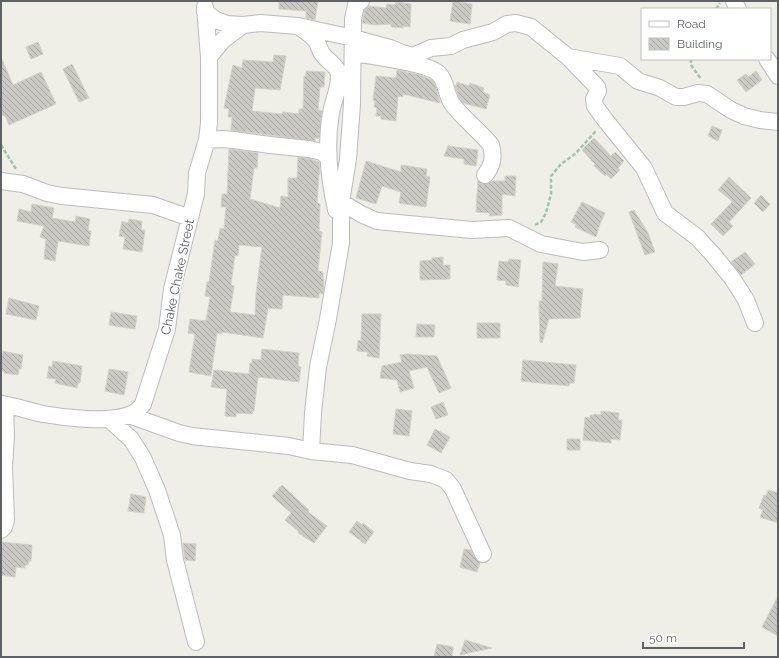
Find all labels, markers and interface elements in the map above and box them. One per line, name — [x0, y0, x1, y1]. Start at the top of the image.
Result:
legend — [641, 8, 771, 60]
text: Road — [677, 17, 706, 31]
text: Building — [677, 37, 723, 51]
street label: Chake Chake Street — [158, 217, 197, 336]
scale bar — [643, 624, 744, 650]
text: 50 m — [649, 631, 677, 645]

